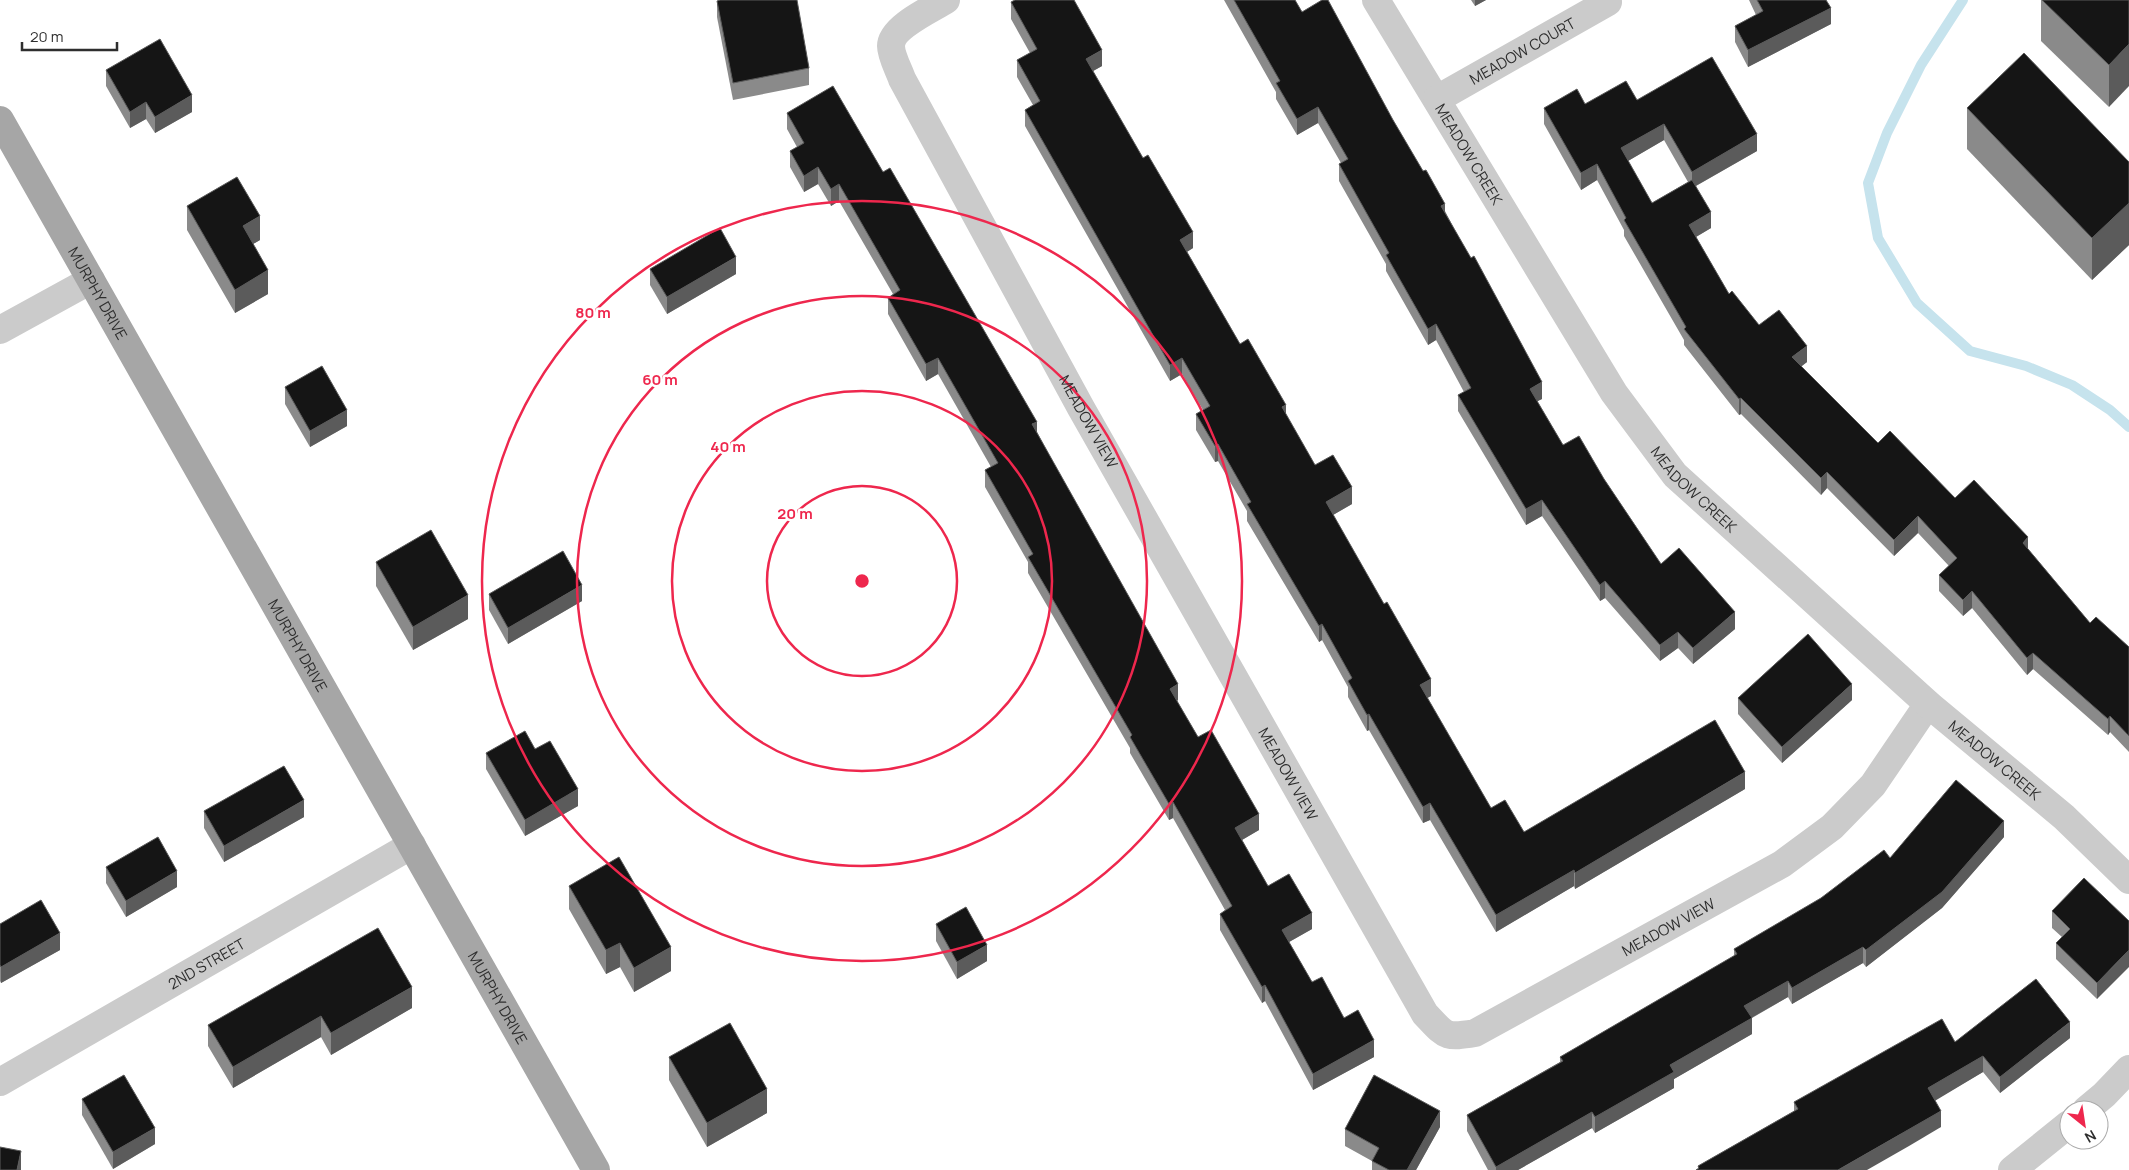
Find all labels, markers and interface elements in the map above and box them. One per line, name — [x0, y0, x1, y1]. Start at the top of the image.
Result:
street label: MEADOW COURT — [1465, 12, 1579, 89]
scale bar — [22, 20, 118, 52]
text: 20 m — [30, 26, 63, 47]
street label: MEADOW CREEK — [1431, 100, 1508, 208]
street label: MURPHY DRIVE — [64, 243, 133, 343]
text: 80 m — [575, 302, 611, 323]
text: 60 m — [642, 369, 678, 390]
street label: MEADOW VIEW — [1054, 371, 1123, 472]
text: 40 m — [710, 436, 746, 457]
street label: MEADOW CREEK — [1646, 442, 1742, 537]
text: 20 m — [777, 503, 813, 524]
centre of rings — [853, 572, 871, 590]
street label: MURPHY DRIVE — [264, 595, 333, 695]
street label: MEADOW CREEK — [1944, 715, 2046, 804]
street label: MEADOW VIEW — [1254, 724, 1323, 824]
street label: MEADOW VIEW — [1618, 893, 1719, 961]
street label: 2ND STREET — [164, 933, 249, 994]
street label: MURPHY DRIVE — [463, 947, 533, 1048]
north arrow — [2059, 1100, 2109, 1150]
text: N — [2082, 1126, 2100, 1147]

